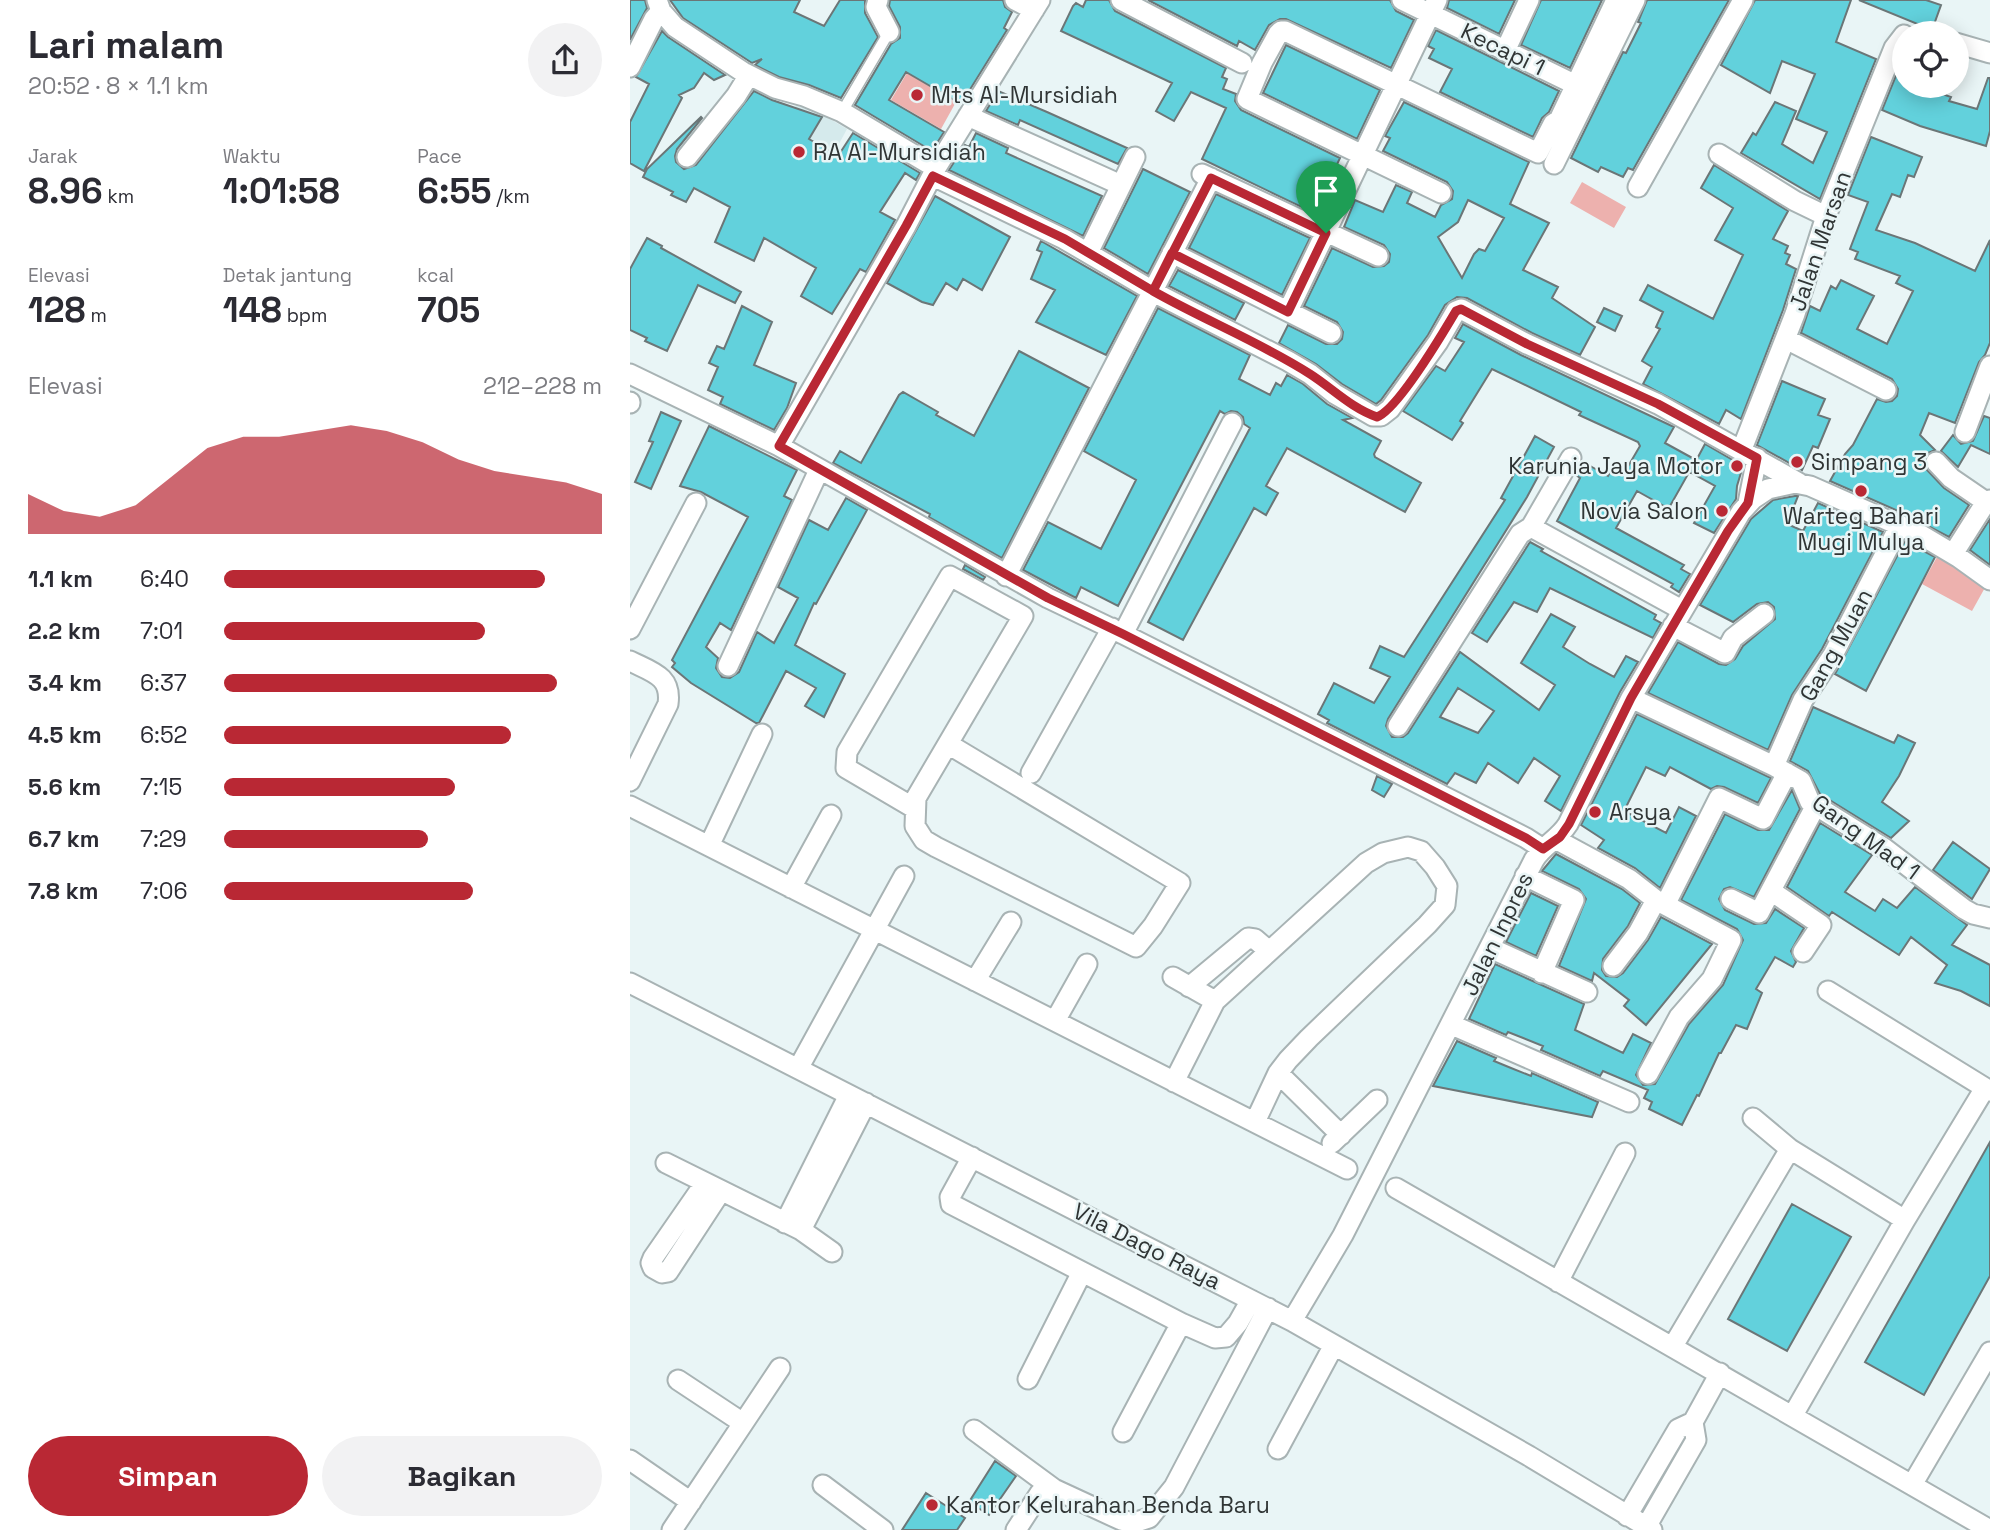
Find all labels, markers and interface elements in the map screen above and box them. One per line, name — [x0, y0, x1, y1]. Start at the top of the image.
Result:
street label: Kecapi 1 — [1456, 16, 1550, 82]
text: Lari malam — [28, 21, 224, 69]
map controls — [1892, 21, 1969, 98]
button: locate — [1892, 21, 1969, 98]
button: share — [528, 23, 602, 97]
text: 20:52 · 8 × 1.1 km — [28, 71, 209, 101]
place label: Mts Al-Mursidiah — [931, 80, 1118, 110]
marker: Mts Al-Mursidiah — [909, 87, 925, 103]
place label: RA Al-Mursidiah — [813, 137, 986, 167]
text: Jarak — [28, 144, 78, 169]
text: Waktu — [223, 144, 281, 169]
text: Pace — [417, 144, 462, 169]
marker: RA Al-Mursidiah — [791, 144, 807, 160]
pin — [1296, 161, 1356, 233]
street label: Jalan Marsan — [1782, 167, 1858, 315]
text: 8.96 — [28, 169, 103, 213]
text: 1:01:58 — [223, 169, 340, 213]
text: 6:55 — [417, 169, 491, 213]
icon: arrive — [1307, 172, 1345, 210]
text: km — [103, 184, 134, 209]
text: /km — [491, 184, 530, 209]
text: Elevasi — [28, 263, 90, 288]
text: Detak jantung — [223, 263, 352, 288]
text: kcal — [417, 263, 454, 288]
text: 128 — [28, 288, 86, 332]
text: 148 — [223, 288, 282, 332]
text: 705 — [417, 288, 480, 332]
text: m — [86, 303, 107, 328]
text: bpm — [282, 303, 327, 328]
text: Elevasi — [28, 371, 103, 401]
text: 212–228 m — [483, 371, 602, 401]
place label: Simpang 3 — [1811, 447, 1927, 477]
place label: Karunia Jaya Motor — [1508, 451, 1723, 481]
marker: Simpang 3 — [1789, 454, 1805, 470]
marker: Karunia Jaya Motor — [1729, 458, 1745, 474]
marker: Warteg Bahari Mugi Mulya — [1853, 483, 1869, 499]
place label: Novia Salon — [1581, 496, 1708, 526]
place label: Warteg Bahari Mugi Mulya — [1783, 501, 1939, 557]
marker: Novia Salon — [1714, 503, 1730, 519]
text: 1.1 km — [28, 564, 93, 594]
text: 6:40 — [140, 564, 189, 594]
street label: Gang Muan — [1793, 583, 1879, 707]
text: 2.2 km — [28, 616, 101, 646]
text: 7:01 — [140, 616, 183, 646]
text: 3.4 km — [28, 668, 102, 698]
text: 6:37 — [140, 668, 187, 698]
text: 4.5 km — [28, 720, 102, 750]
text: 6:52 — [140, 720, 187, 750]
text: 5.6 km — [28, 772, 101, 802]
text: 7:15 — [140, 772, 182, 802]
street label: Gang Mad 1 — [1806, 788, 1926, 886]
place label: Arsya — [1609, 797, 1671, 827]
marker: Arsya — [1587, 804, 1603, 820]
text: 6.7 km — [28, 824, 99, 854]
text: 7:29 — [140, 824, 187, 854]
street label: Jalan Inpres — [1454, 867, 1540, 1001]
text: 7.8 km — [28, 876, 98, 906]
text: 7:06 — [140, 876, 188, 906]
street label: Vila Dago Raya — [1068, 1196, 1226, 1296]
button: Simpan — [28, 1436, 308, 1516]
button: Bagikan — [322, 1436, 602, 1516]
place label: Kantor Kelurahan Benda Baru — [946, 1490, 1270, 1520]
marker: Kantor Kelurahan Benda Baru — [924, 1497, 940, 1513]

